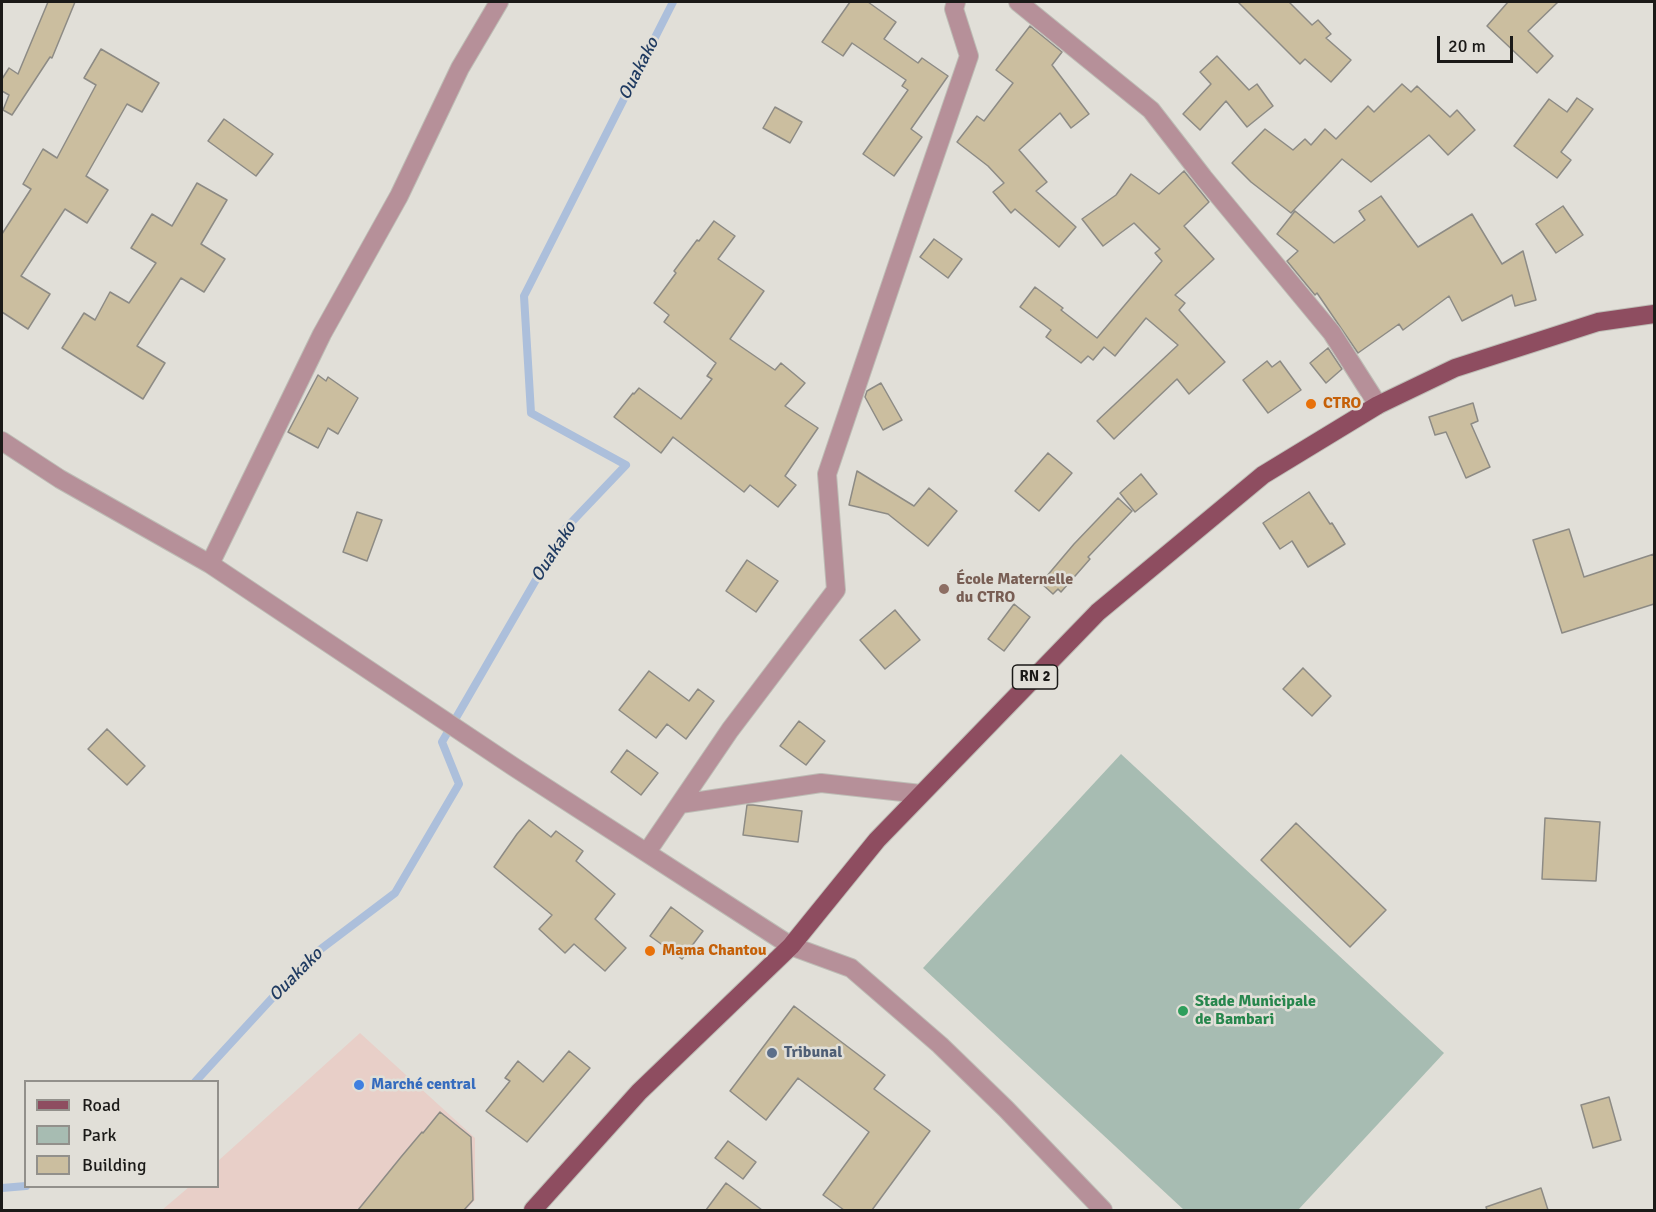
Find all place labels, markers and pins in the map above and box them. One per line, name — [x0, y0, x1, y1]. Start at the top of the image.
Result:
place label: CTRO — [1323, 394, 1361, 414]
marker: CTRO — [1304, 397, 1318, 411]
place label: École Maternelle du CTRO — [956, 570, 1073, 608]
marker: École Maternelle du CTRO — [937, 582, 951, 596]
place label: Mama Chantou — [662, 941, 767, 961]
marker: Mama Chantou — [643, 944, 657, 958]
place label: Stade Municipale de Bambari — [1195, 992, 1316, 1030]
marker: Stade Municipale de Bambari — [1176, 1004, 1190, 1018]
place label: Tribunal — [784, 1043, 842, 1063]
marker: Tribunal — [765, 1046, 779, 1060]
place label: Marché central — [371, 1075, 476, 1095]
marker: Marché central — [352, 1078, 366, 1092]

